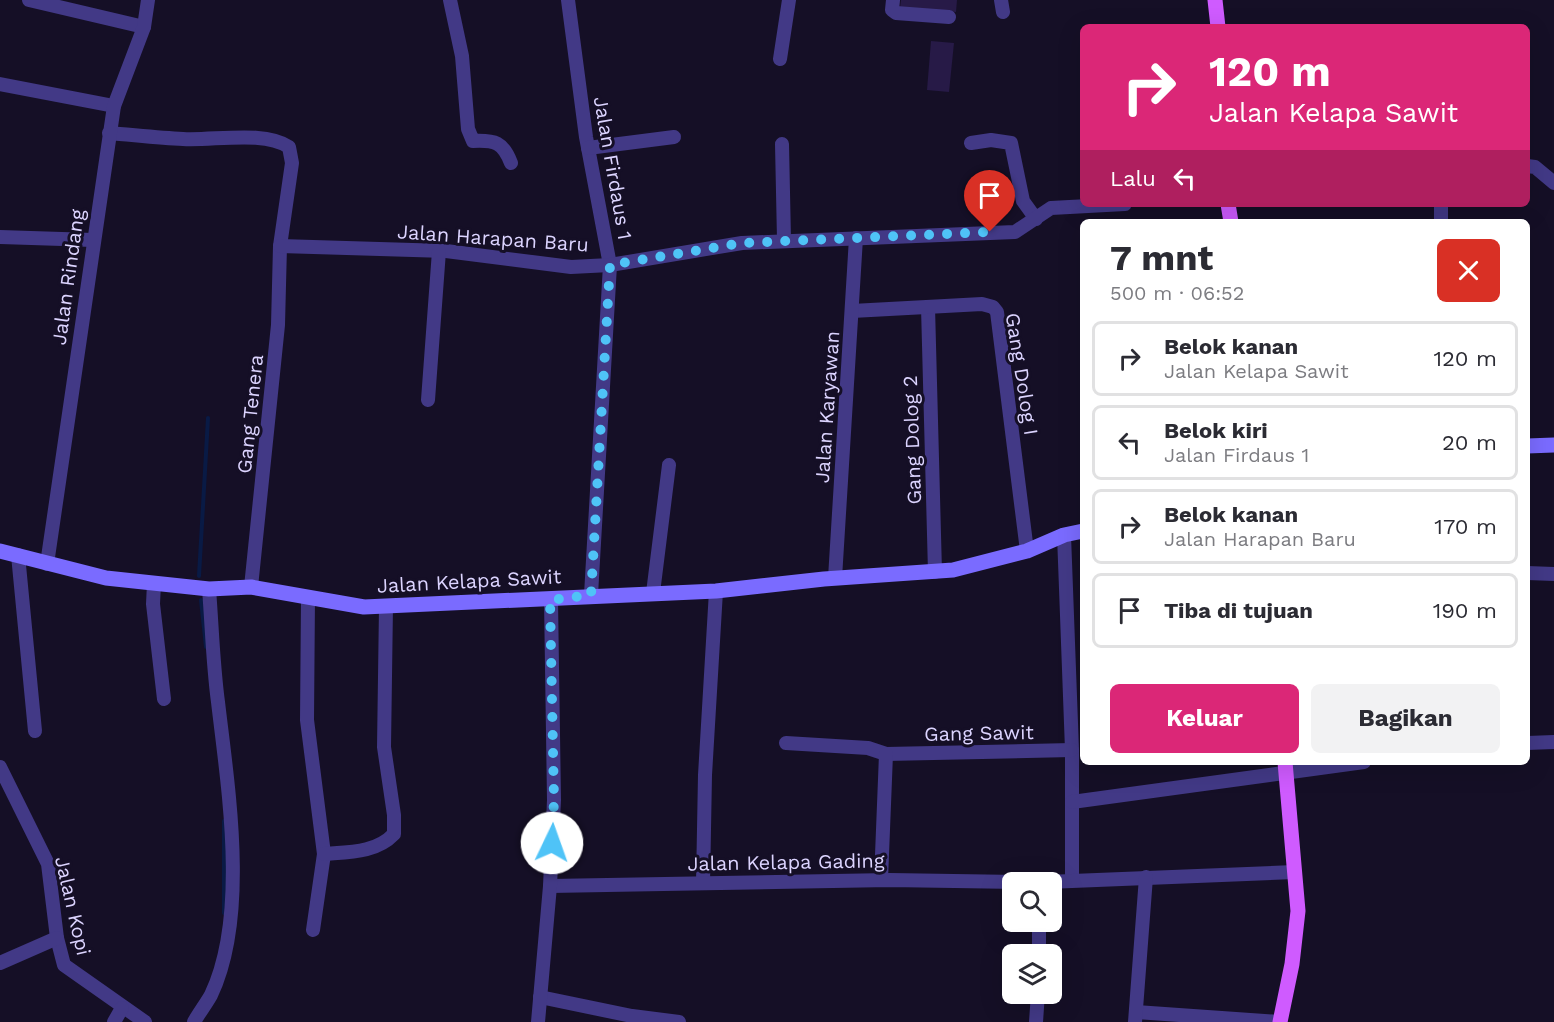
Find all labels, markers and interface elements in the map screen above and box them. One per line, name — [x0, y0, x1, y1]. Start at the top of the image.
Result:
text: 120 m — [1209, 47, 1331, 96]
icon: right — [1110, 48, 1188, 126]
street label: Jalan Firdaus 1 — [589, 94, 637, 242]
text: Jalan Kelapa Sawit — [1209, 97, 1458, 129]
icon: left — [1168, 162, 1201, 195]
text: Lalu — [1110, 166, 1156, 191]
pin — [964, 170, 1015, 232]
icon: arrive — [973, 179, 1006, 212]
street label: Jalan Rindang — [47, 207, 89, 346]
street label: Jalan Harapan Baru — [396, 219, 590, 257]
text: 7 mnt — [1110, 237, 1213, 279]
button: close — [1437, 239, 1500, 302]
text: 500 m · 06:52 — [1110, 281, 1244, 305]
street label: Gang Dolog I — [1000, 311, 1044, 437]
street label: Jalan Karyawan — [810, 330, 844, 484]
text: Belok kanan — [1164, 334, 1298, 359]
icon: right — [1113, 342, 1146, 375]
text: 120 m — [1433, 346, 1497, 371]
street label: Gang Tenera — [232, 353, 268, 475]
text: Jalan Kelapa Sawit — [1164, 359, 1349, 383]
street label: Gang Dolog 2 — [898, 375, 926, 505]
text: Belok kiri — [1164, 418, 1268, 443]
icon: left — [1113, 426, 1146, 459]
text: 20 m — [1442, 430, 1497, 455]
text: Jalan Firdaus 1 — [1164, 443, 1309, 467]
text: Belok kanan — [1164, 502, 1298, 527]
icon: right — [1113, 510, 1146, 543]
text: 170 m — [1434, 514, 1497, 539]
text: Jalan Harapan Baru — [1164, 527, 1356, 551]
street label: Jalan Kelapa Sawit — [376, 564, 562, 598]
icon: arrive — [1113, 594, 1146, 627]
text: Tiba di tujuan — [1164, 598, 1313, 623]
text: 190 m — [1433, 598, 1497, 623]
button: Keluar — [1110, 684, 1299, 753]
button: Bagikan — [1311, 684, 1500, 753]
street label: Gang Sawit — [924, 720, 1035, 746]
position arrow — [520, 811, 584, 875]
street label: Jalan Kelapa Gading — [687, 848, 885, 876]
street label: Jalan Kopi — [50, 854, 96, 958]
map controls — [1002, 872, 1062, 1004]
button: search — [1002, 872, 1062, 932]
button: layers — [1002, 944, 1062, 1004]

